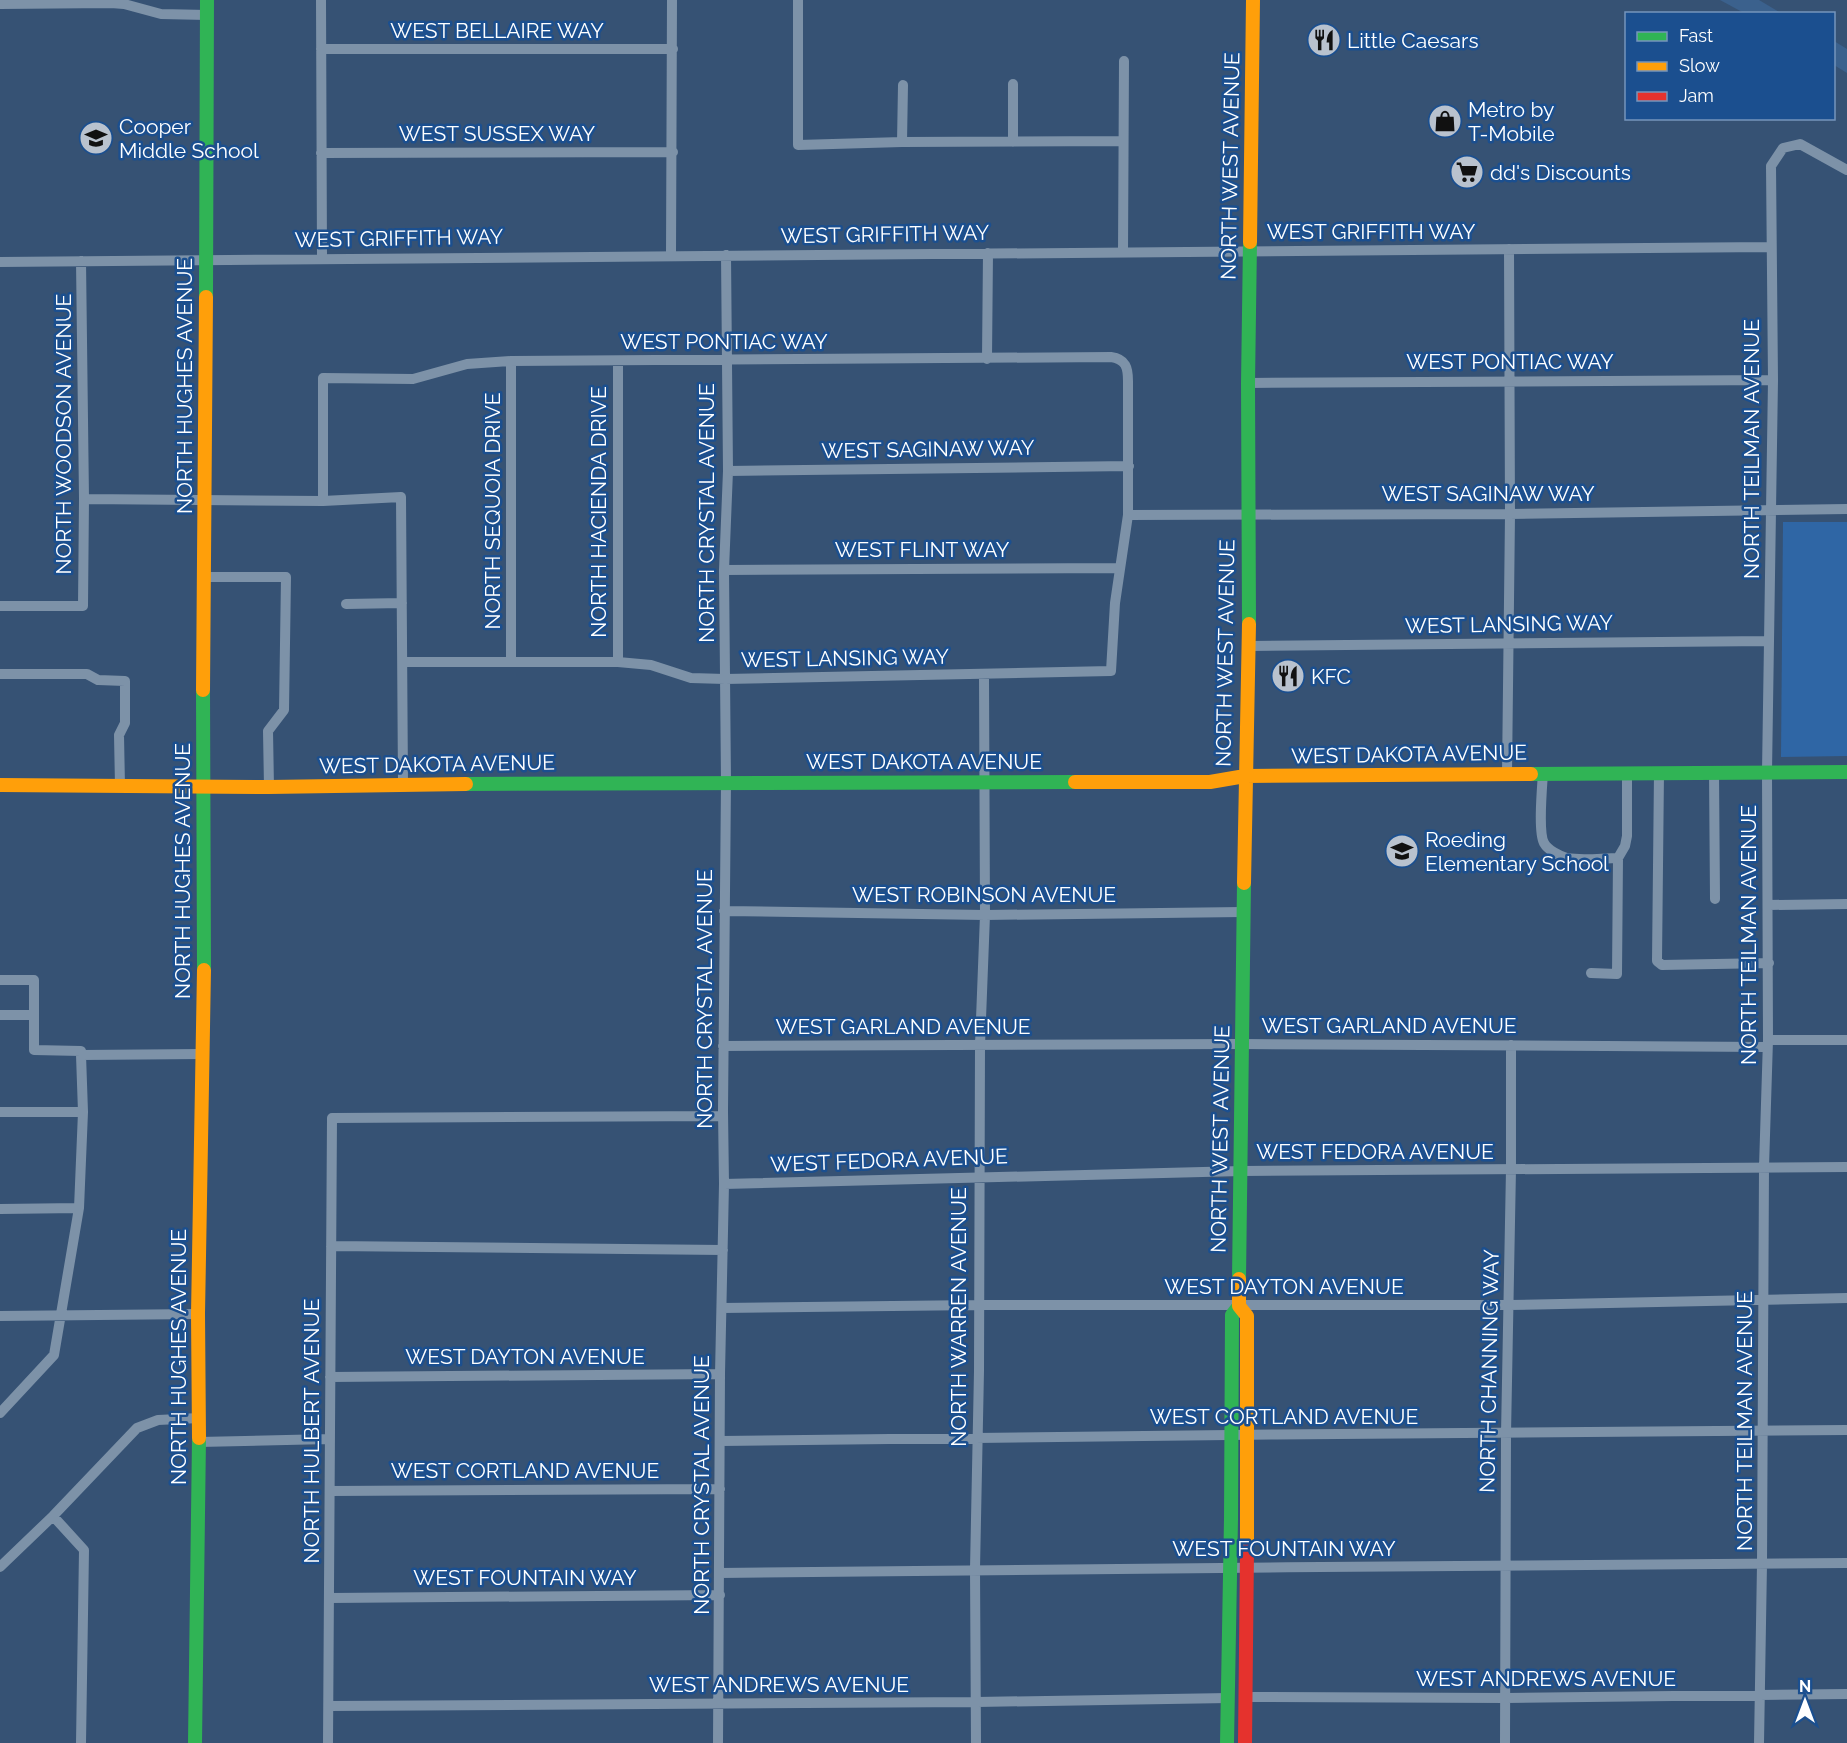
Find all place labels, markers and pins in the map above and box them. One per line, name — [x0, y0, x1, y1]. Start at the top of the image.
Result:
restaurant icon: Little Caesars — [1306, 22, 1342, 58]
place label: Little Caesars — [1347, 28, 1479, 53]
place label: Metro by T-Mobile — [1468, 97, 1555, 146]
shop icon: Metro by T-Mobile — [1427, 103, 1463, 139]
place label: Cooper Middle School — [119, 114, 259, 163]
school or university icon: Cooper Middle School — [78, 120, 114, 156]
supermarket icon: dd's Discounts — [1449, 154, 1485, 190]
place label: dd's Discounts — [1490, 160, 1631, 185]
restaurant icon: KFC — [1270, 658, 1306, 694]
place label: KFC — [1311, 664, 1351, 689]
place label: Roeding Elementary School — [1425, 827, 1609, 876]
school or university icon: Roeding Elementary School — [1384, 833, 1420, 869]

